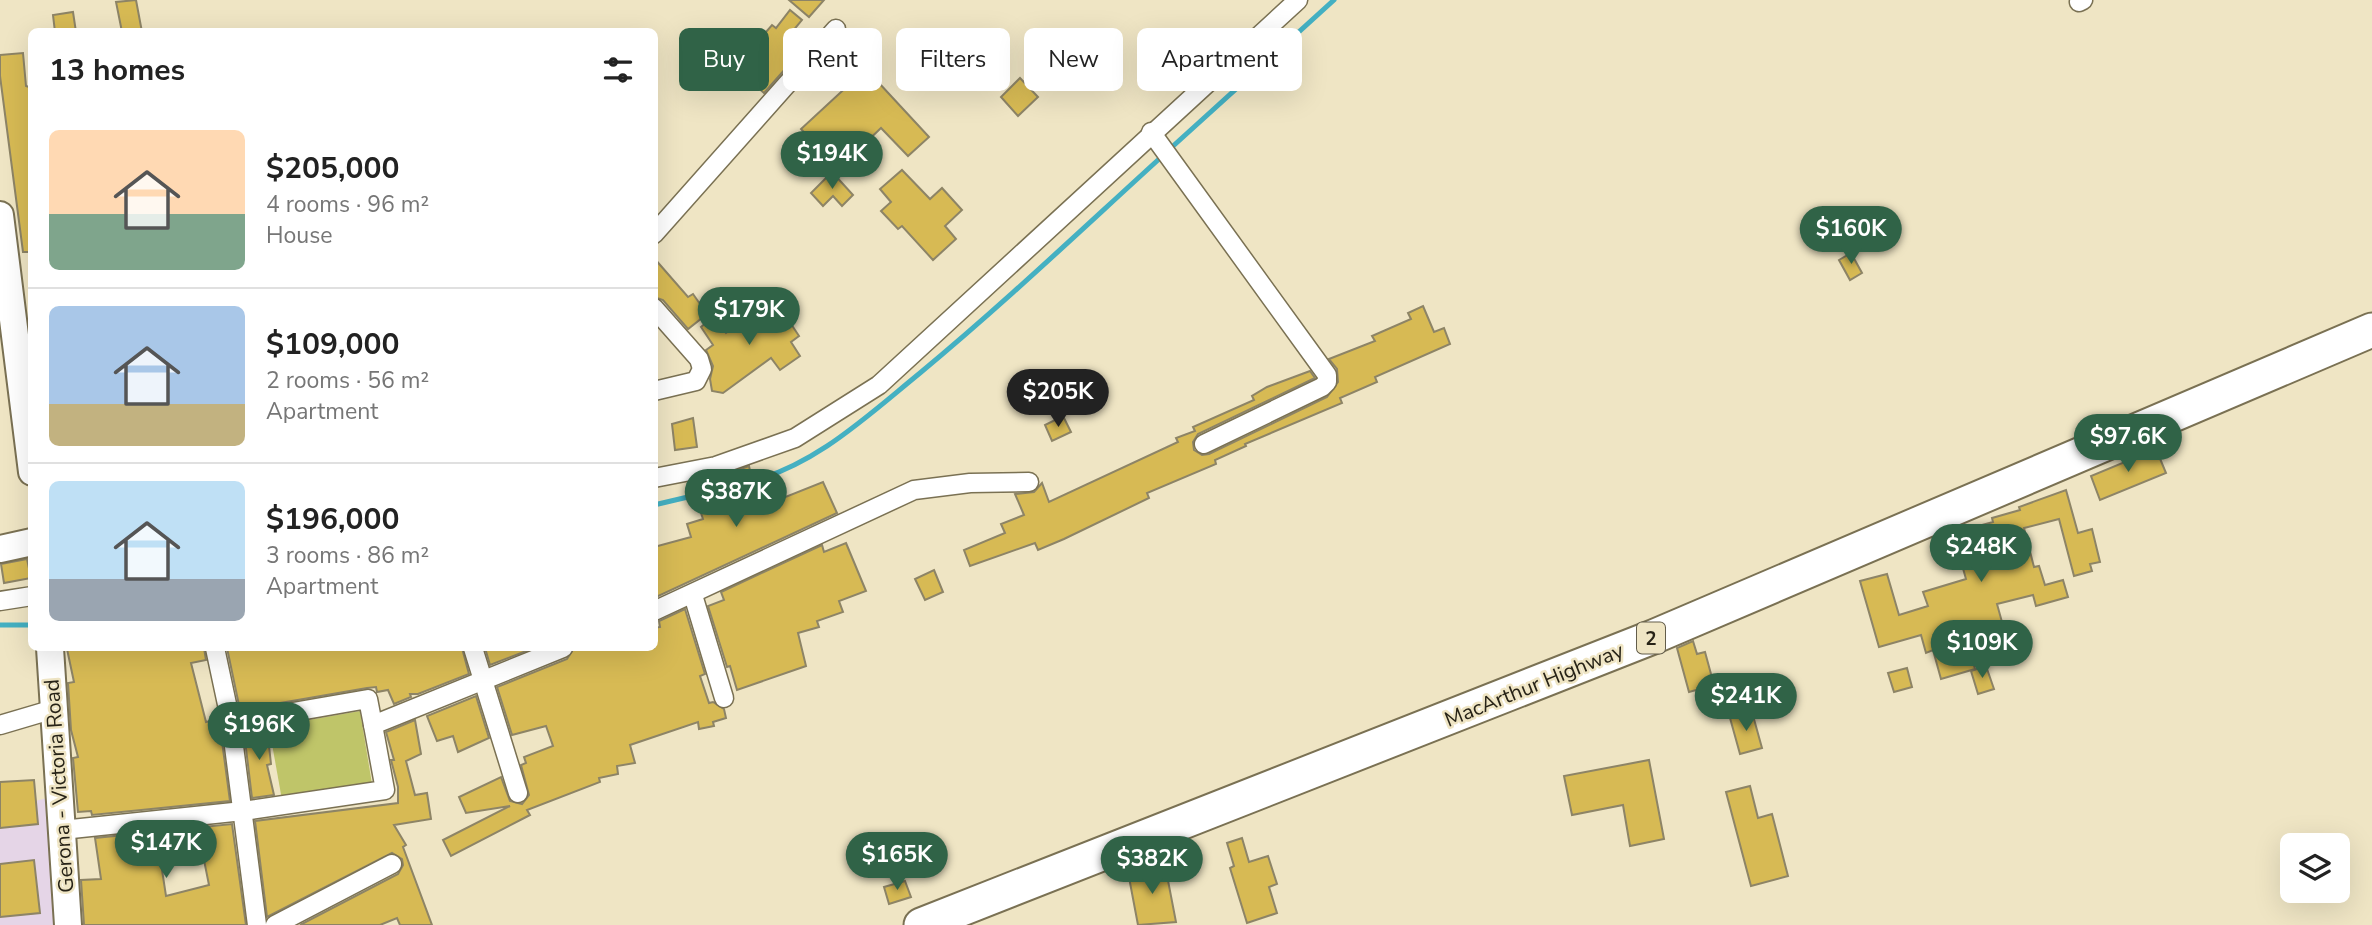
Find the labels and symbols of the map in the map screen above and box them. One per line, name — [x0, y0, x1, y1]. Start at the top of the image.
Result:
pin: $194K — [783, 132, 881, 191]
pin: $160K — [1802, 206, 1900, 266]
pin: $179K — [700, 288, 798, 347]
pin: $205K — [1009, 370, 1107, 429]
pin: $97.6K — [2071, 414, 2185, 474]
pin: $387K — [687, 470, 785, 529]
pin: $248K — [1932, 524, 2030, 584]
pin: $109K — [1933, 620, 2031, 680]
road number: 2 — [1637, 622, 1665, 653]
street label: MacArthur Highway — [1440, 636, 1628, 734]
pin: $241K — [1697, 674, 1795, 733]
street label: Gerona - Victoria Road — [38, 678, 80, 894]
pin: $196K — [210, 702, 308, 762]
pin: $147K — [117, 820, 215, 880]
pin: $165K — [848, 832, 946, 892]
pin: $382K — [1103, 836, 1201, 896]

